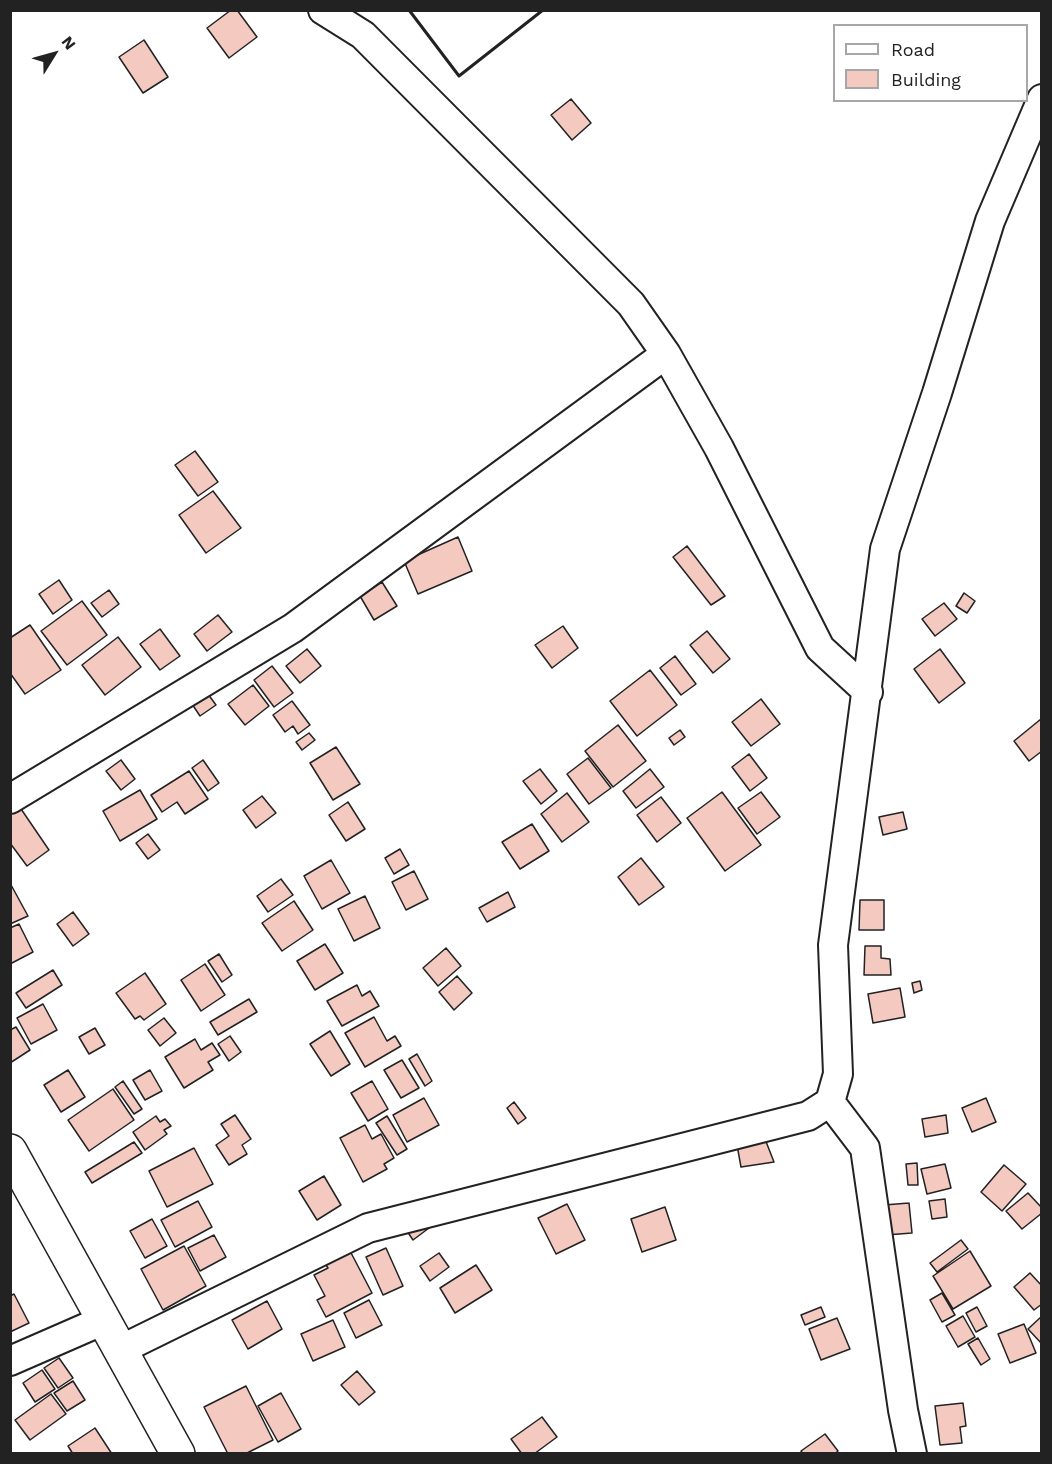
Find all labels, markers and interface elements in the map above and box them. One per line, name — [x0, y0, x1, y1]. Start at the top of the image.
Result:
north arrow — [24, 24, 84, 84]
legend — [833, 24, 1028, 102]
text: N — [58, 32, 80, 53]
text: Road — [891, 39, 935, 60]
text: Building — [891, 69, 961, 90]

